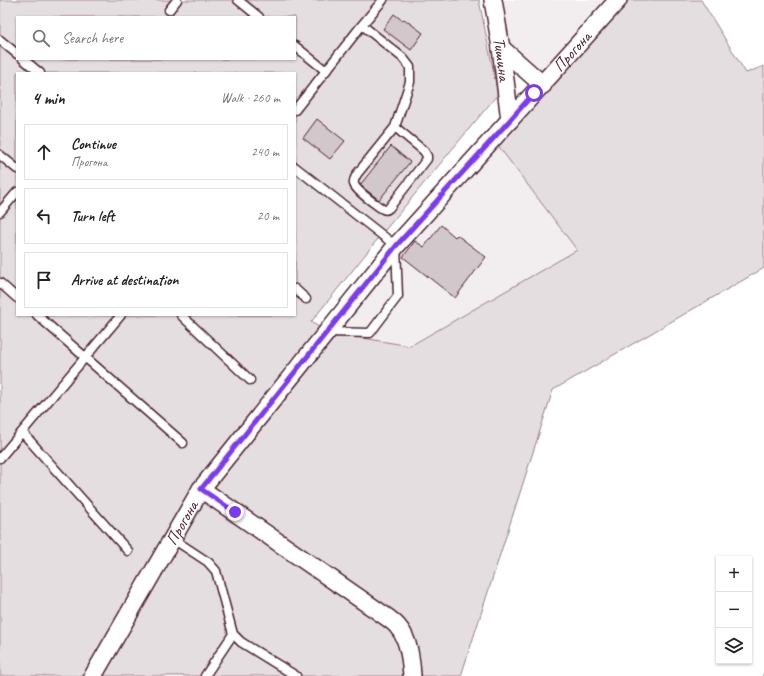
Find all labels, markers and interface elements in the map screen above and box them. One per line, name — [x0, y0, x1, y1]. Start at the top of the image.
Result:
search box — [16, 16, 296, 60]
street label: Прогона — [549, 25, 597, 76]
icon: search — [30, 27, 52, 49]
text: Search here — [62, 29, 123, 48]
street label: Тишина — [488, 36, 515, 84]
route start — [525, 84, 543, 102]
text: 4 min — [32, 88, 65, 109]
text: Walk · 260 m — [221, 90, 280, 106]
text: Continue — [71, 135, 116, 154]
icon: ahead — [33, 141, 55, 163]
text: 240 m — [251, 144, 279, 160]
text: Прогона — [71, 154, 107, 170]
icon: left — [33, 205, 55, 227]
text: Turn left — [71, 207, 114, 226]
text: 20 m — [257, 208, 279, 224]
icon: arrive — [33, 269, 55, 291]
text: Arrive at destination — [71, 271, 178, 290]
street label: Прогона — [161, 495, 204, 549]
route end — [226, 503, 244, 521]
map controls — [716, 556, 752, 664]
button: + — [716, 556, 752, 592]
button: − — [716, 592, 752, 628]
button: layers — [716, 628, 752, 664]

